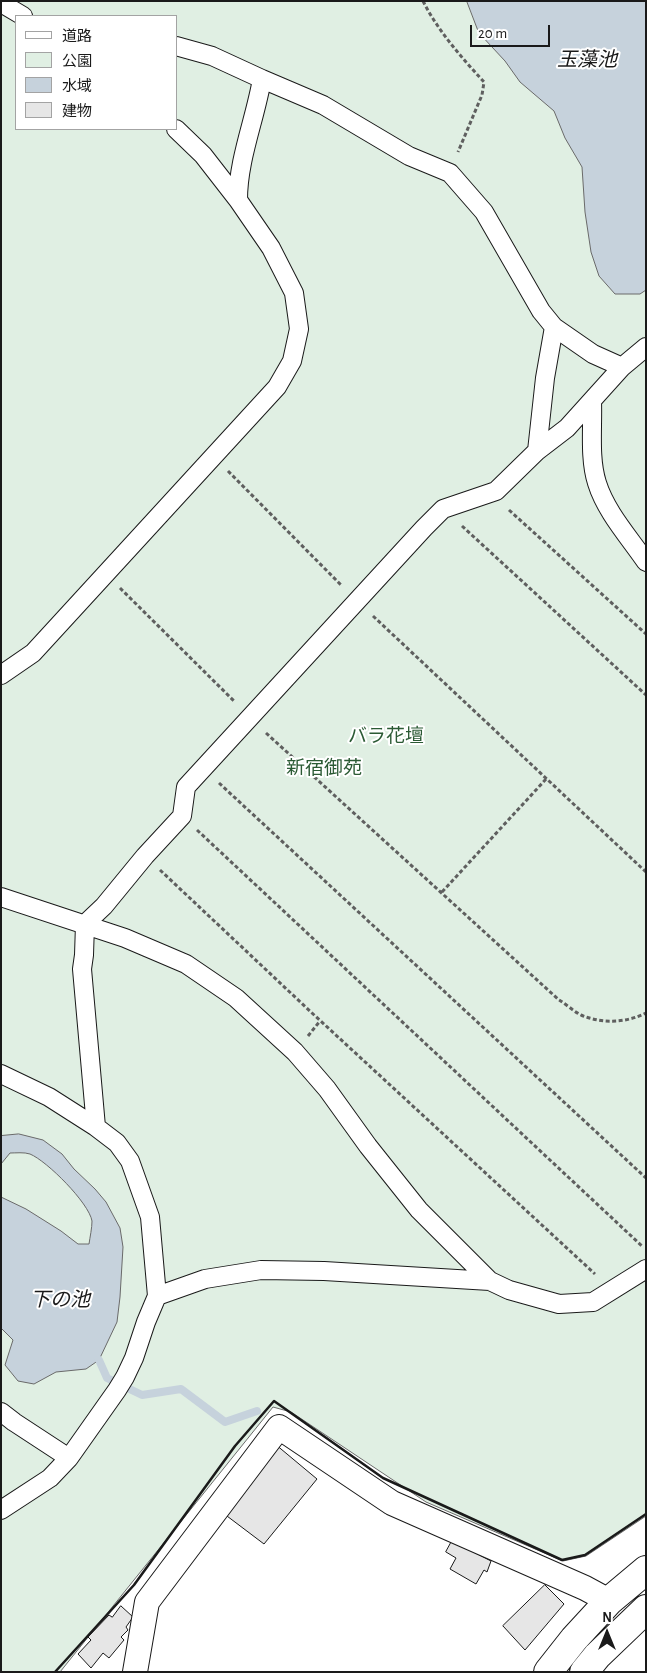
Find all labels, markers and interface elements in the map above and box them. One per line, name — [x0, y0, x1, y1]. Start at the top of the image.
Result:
legend — [15, 15, 178, 130]
scale bar — [472, 15, 552, 47]
text: 20 m — [478, 26, 507, 41]
text: 道路 — [62, 29, 92, 44]
water label: 玉藻池 — [557, 48, 617, 72]
text: 公園 — [62, 54, 92, 69]
text: 水域 — [62, 79, 92, 94]
text: 建物 — [62, 104, 92, 119]
park label: バラ花壇 — [348, 725, 424, 747]
park label: 新宿御苑 — [286, 757, 362, 779]
water label: 下の池 — [30, 1288, 90, 1312]
north arrow — [582, 1608, 632, 1658]
text: N — [602, 1611, 612, 1625]

